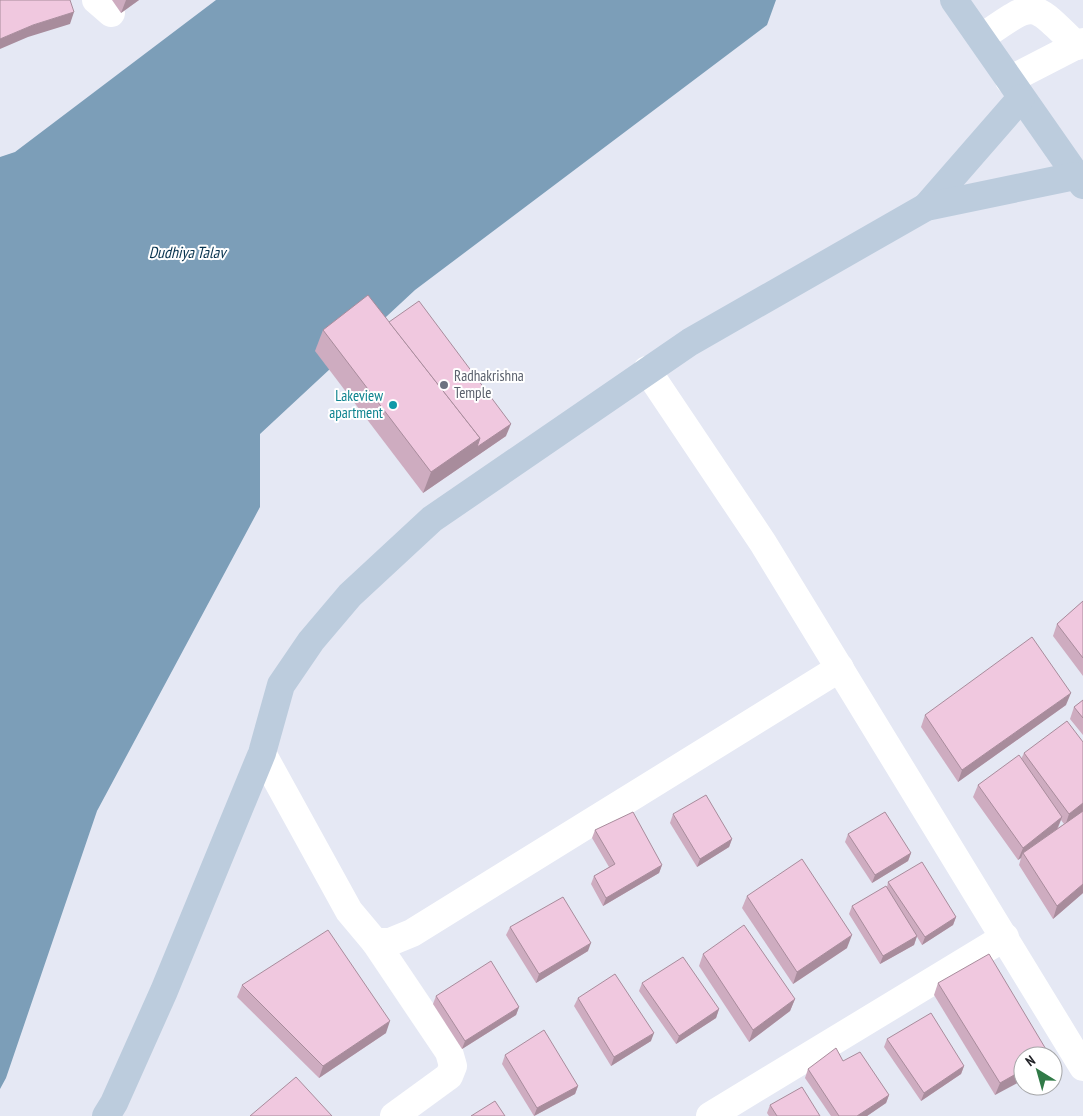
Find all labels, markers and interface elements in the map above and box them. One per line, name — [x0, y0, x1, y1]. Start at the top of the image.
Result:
water label: Dudhiya Talav — [149, 242, 228, 262]
place label: Radhakrishna Temple — [454, 366, 524, 402]
marker: Radhakrishna Temple — [438, 379, 450, 391]
place label: Lakeview apartment — [329, 386, 383, 422]
marker: Lakeview apartment — [387, 399, 399, 411]
north arrow — [1013, 1046, 1063, 1096]
text: N — [1022, 1051, 1039, 1070]

